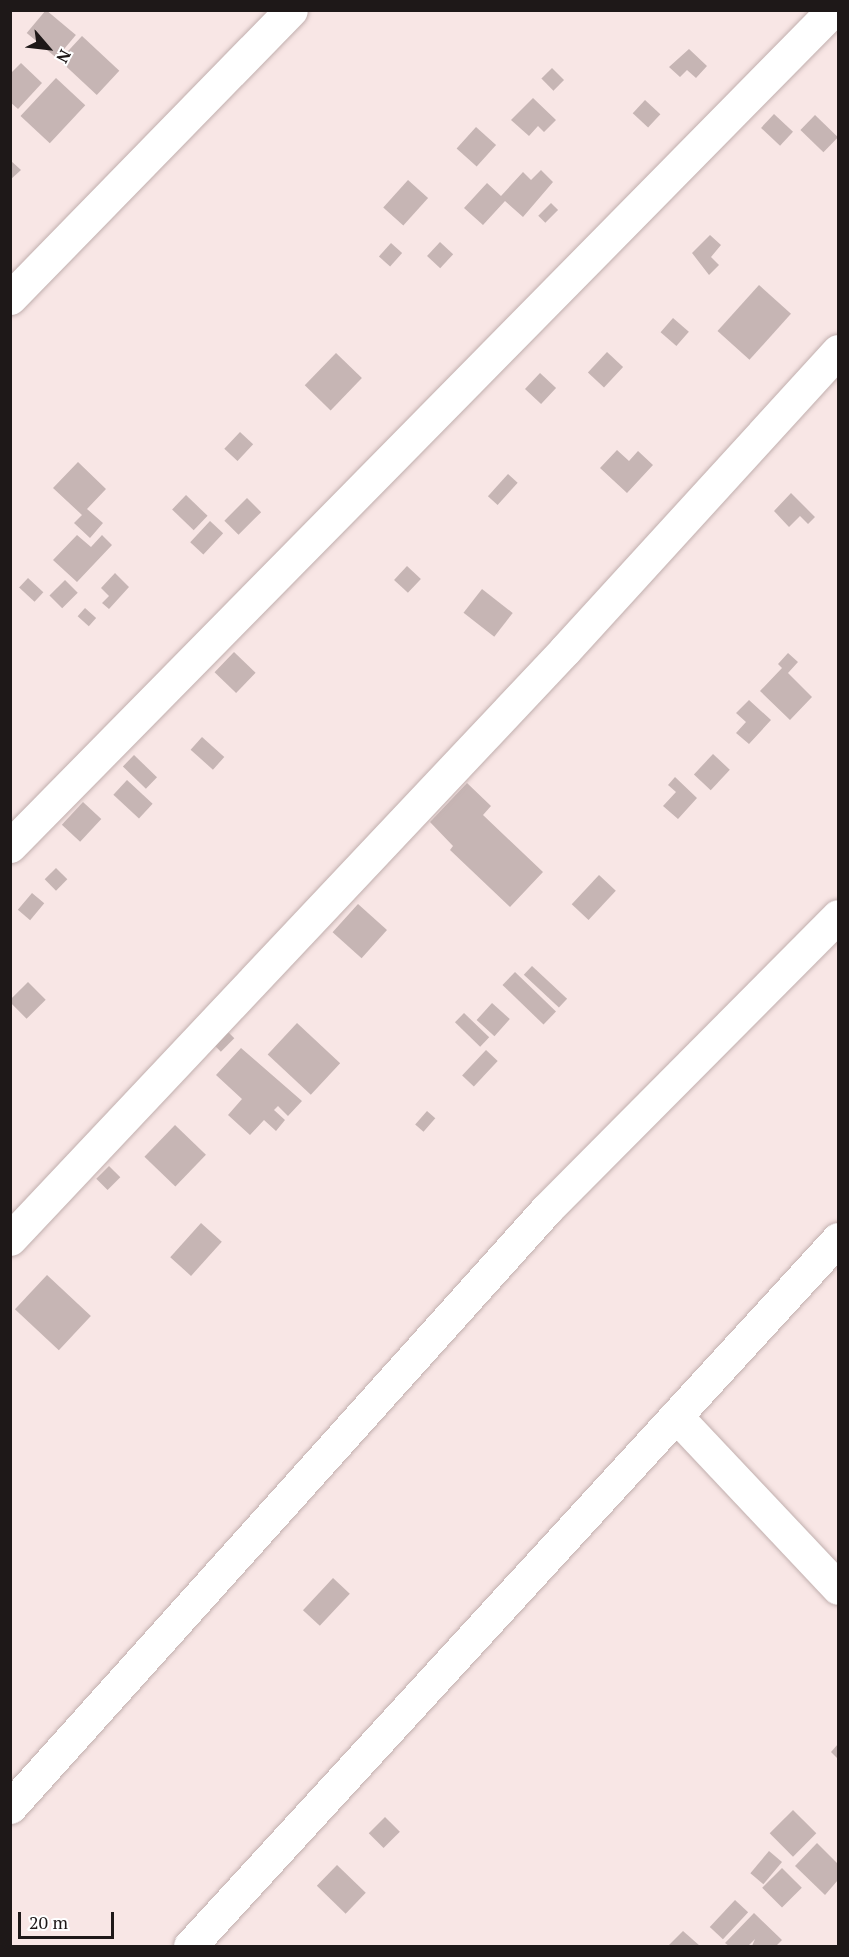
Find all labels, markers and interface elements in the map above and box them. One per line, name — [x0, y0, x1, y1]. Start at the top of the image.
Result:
north arrow — [18, 18, 78, 78]
text: N — [51, 46, 76, 67]
scale bar — [21, 1900, 117, 1938]
text: 20 m — [29, 1910, 68, 1934]

